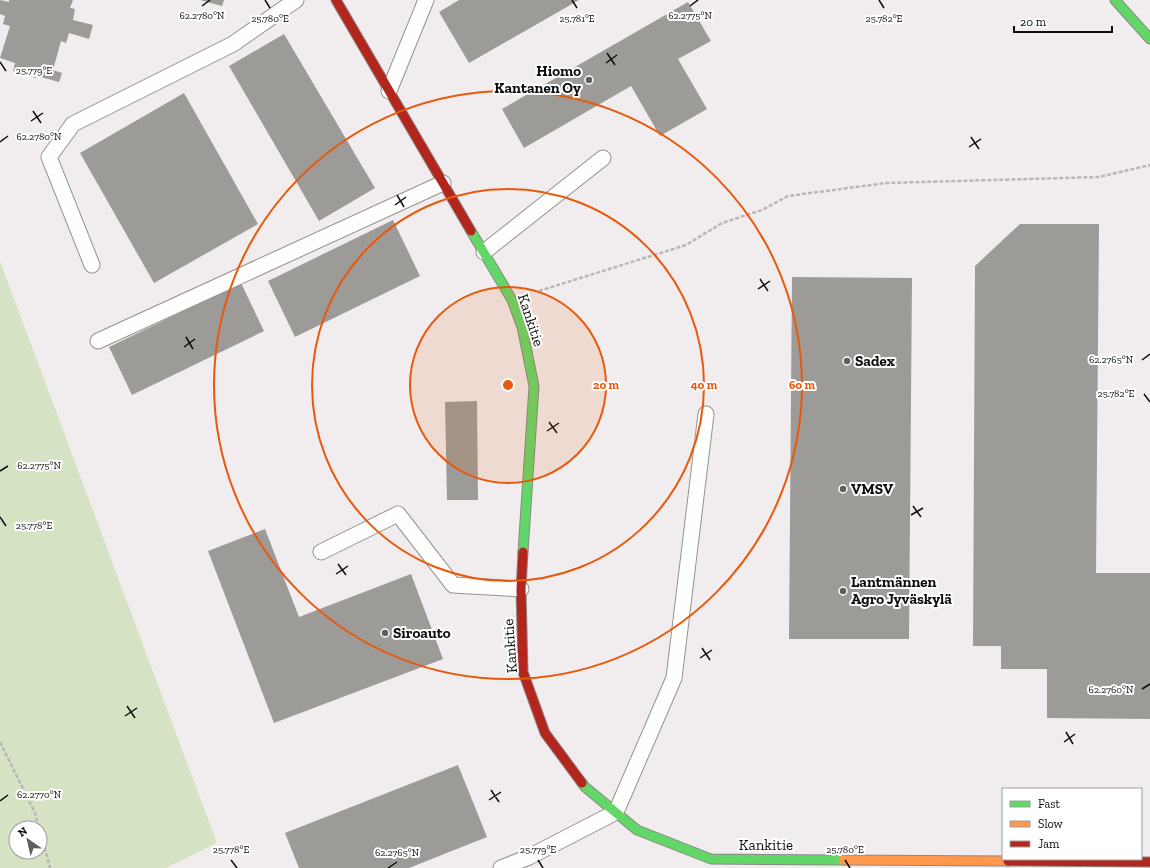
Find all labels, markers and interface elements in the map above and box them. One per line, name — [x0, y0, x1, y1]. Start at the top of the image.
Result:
scale bar — [1014, 8, 1112, 34]
text: 62.2780°N — [180, 10, 225, 22]
text: 62.2775°N — [668, 10, 712, 22]
text: 25.780°E — [251, 13, 289, 25]
text: 25.781°E — [559, 13, 595, 25]
text: 25.782°E — [866, 13, 903, 25]
text: 20 m — [1020, 15, 1047, 29]
place label: Hiomo Kantanen Oy — [494, 62, 581, 97]
text: 25.779°E — [16, 65, 52, 77]
marker: Hiomo Kantanen Oy — [584, 75, 594, 85]
text: 62.2780°N — [17, 131, 62, 143]
street label: Kankitie — [514, 291, 548, 349]
place label: Sadex — [855, 352, 895, 370]
text: 62.2765°N — [1089, 354, 1134, 366]
marker: Sadex — [842, 356, 852, 366]
centre of rings — [501, 378, 515, 392]
text: 20 m — [593, 378, 620, 392]
text: 40 m — [691, 378, 718, 392]
text: 60 m — [789, 378, 816, 392]
text: 25.782°E — [1098, 388, 1135, 400]
text: 62.2775°N — [17, 460, 61, 472]
place label: VMSV — [851, 480, 894, 498]
marker: VMSV — [838, 484, 848, 494]
text: 25.778°E — [16, 520, 52, 532]
place label: Lantmännen Agro Jyväskylä — [851, 573, 952, 608]
marker: Lantmännen Agro Jyväskylä — [838, 586, 848, 596]
street label: Kankitie — [499, 618, 521, 674]
place label: Siroauto — [393, 624, 451, 642]
marker: Siroauto — [380, 628, 390, 638]
text: 62.2760°N — [1089, 684, 1134, 696]
legend — [1002, 788, 1142, 860]
text: 62.2770°N — [17, 789, 62, 801]
text: Fast — [1038, 797, 1061, 811]
text: Slow — [1038, 817, 1064, 831]
north arrow — [8, 820, 48, 860]
text: N — [16, 824, 30, 840]
street label: Kankitie — [739, 836, 793, 854]
text: Jam — [1038, 837, 1060, 851]
text: 25.778°E — [213, 844, 249, 856]
text: 25.779°E — [520, 844, 556, 856]
text: 25.780°E — [826, 844, 864, 856]
text: 62.2765°N — [375, 847, 420, 859]

